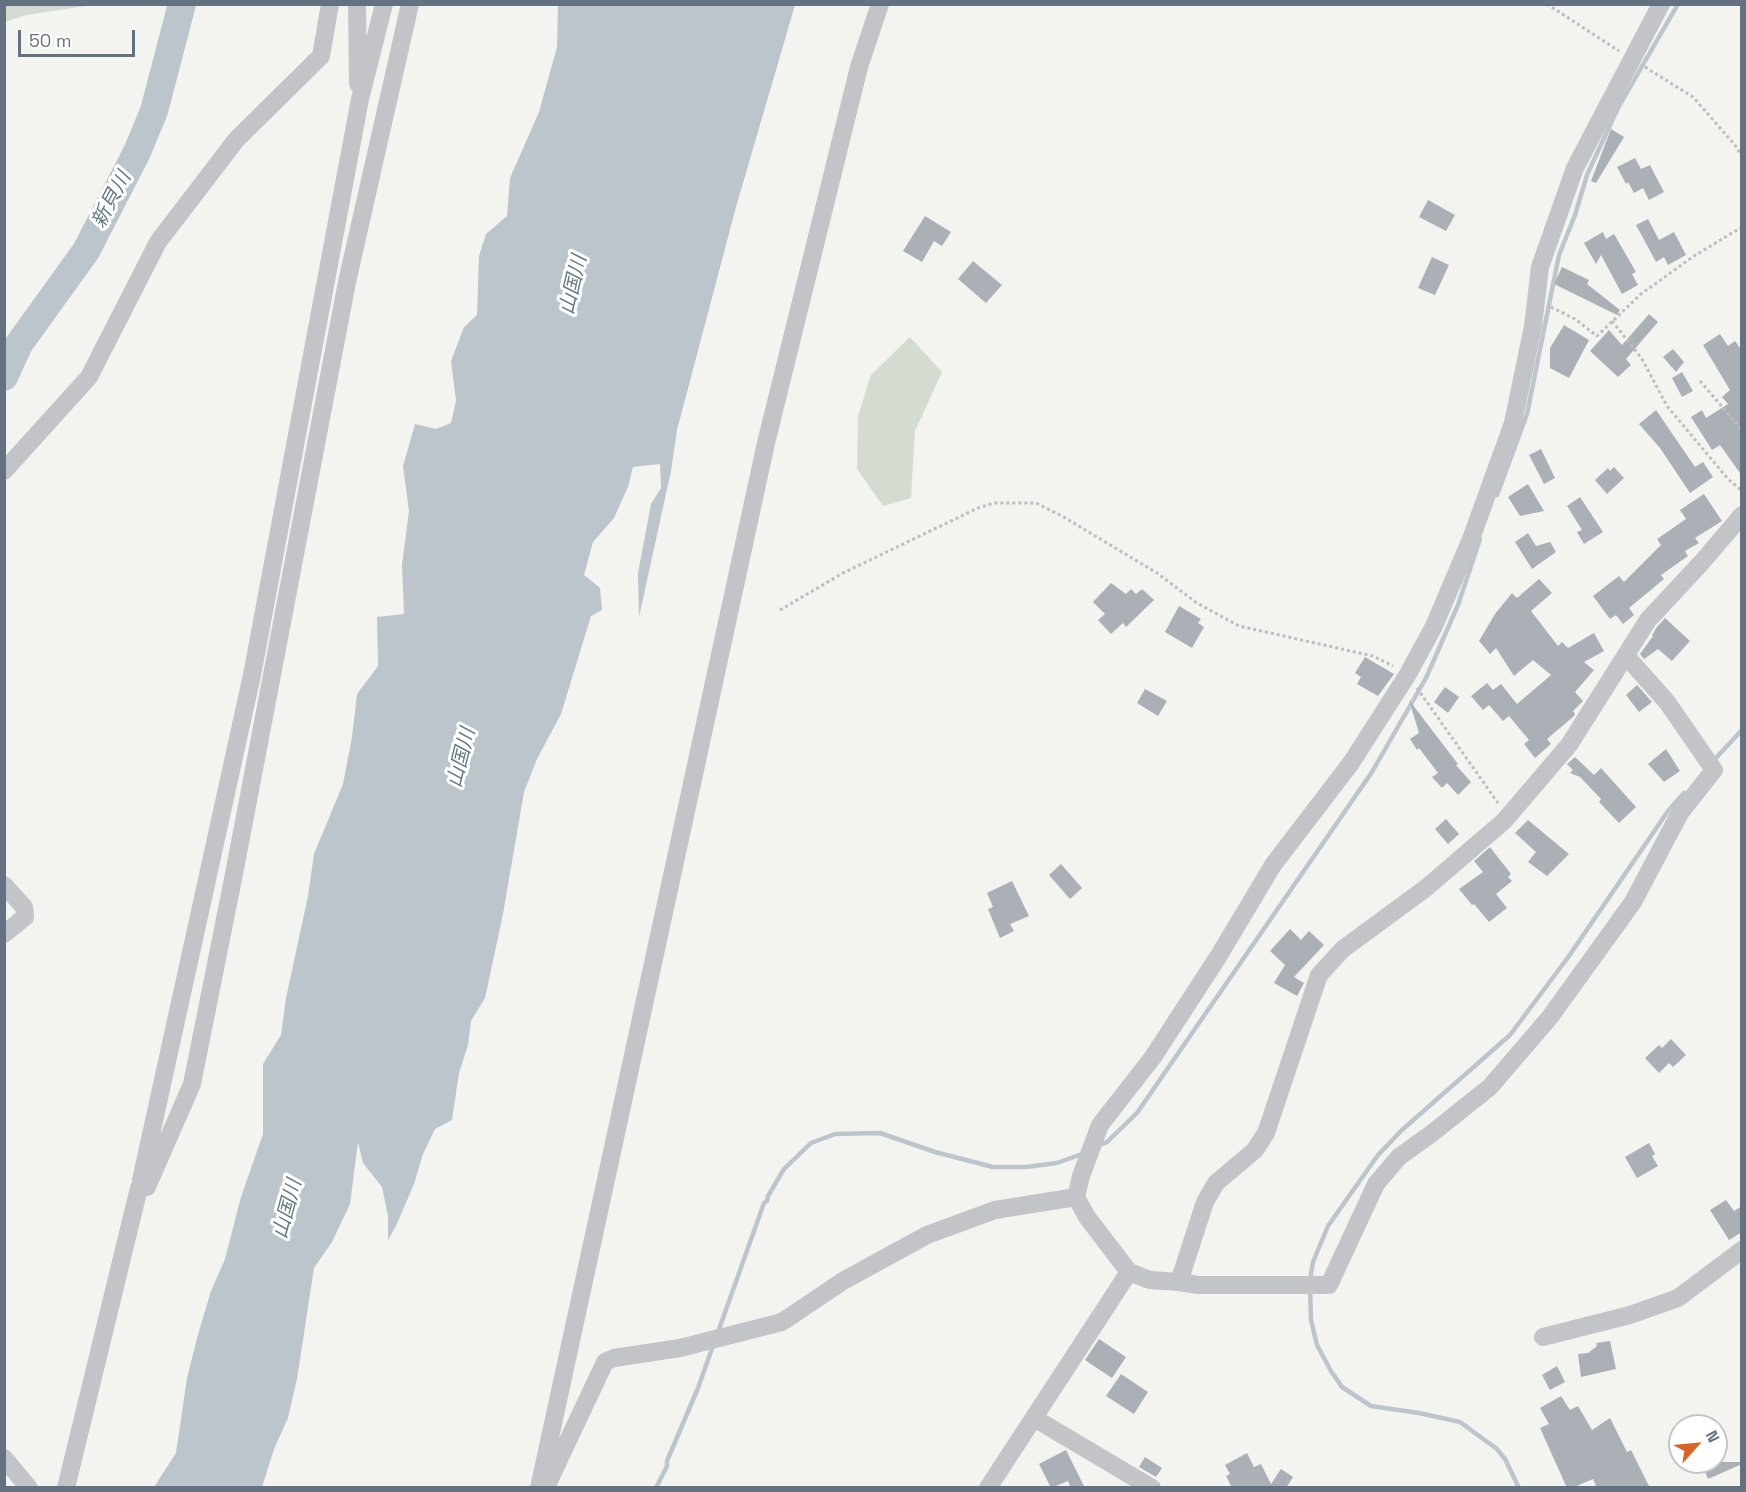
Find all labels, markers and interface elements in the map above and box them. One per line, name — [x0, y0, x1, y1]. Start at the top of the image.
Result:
scale bar — [21, 18, 138, 56]
text: 50 m — [29, 29, 71, 52]
water label: 新貝川 — [87, 168, 137, 232]
water label: 山国川 — [556, 253, 592, 317]
water label: 山国川 — [443, 726, 481, 790]
water label: 山国川 — [269, 1177, 307, 1241]
north arrow — [1668, 1414, 1728, 1474]
text: N — [1701, 1427, 1724, 1446]

